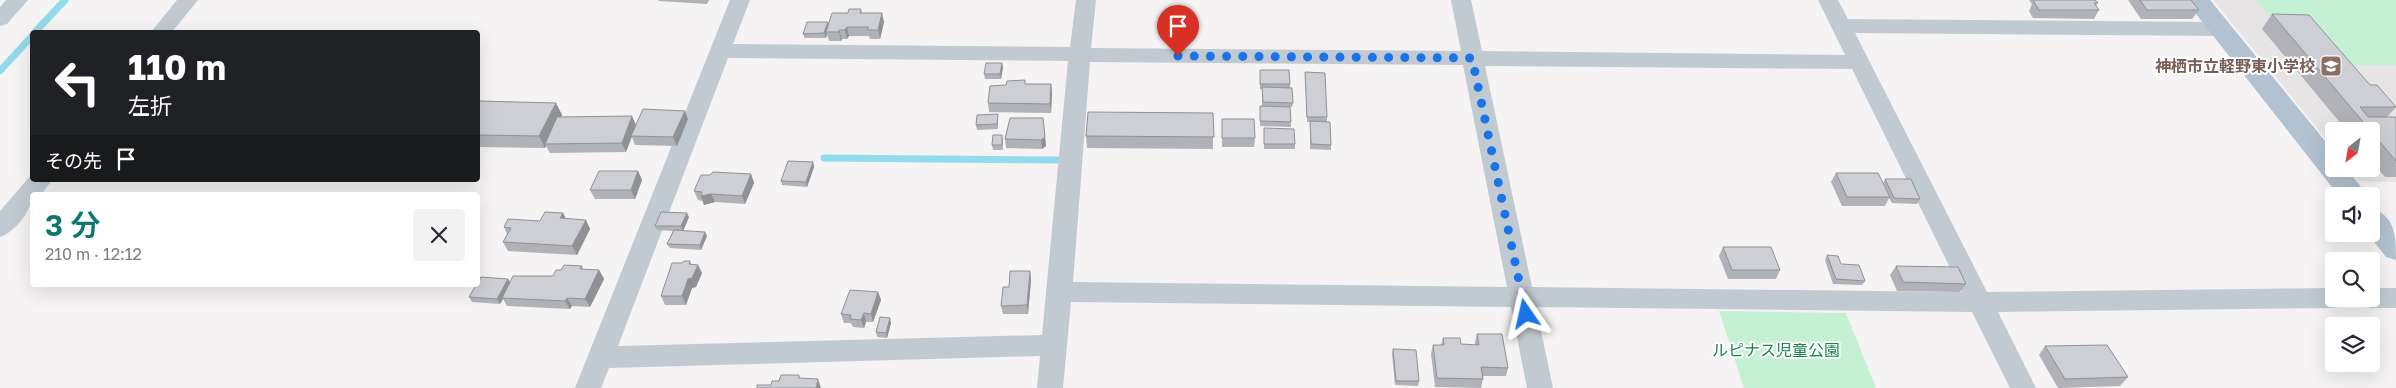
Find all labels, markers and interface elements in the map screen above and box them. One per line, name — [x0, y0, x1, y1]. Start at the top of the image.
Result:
pin — [1157, 5, 1199, 56]
icon: arrive — [1164, 12, 1192, 40]
text: 110 m — [128, 46, 226, 88]
icon: left — [45, 50, 110, 115]
school or university icon: 神栖市立軽野東小学校 — [2319, 54, 2343, 78]
place label: 神栖市立軽野東小学校 — [2155, 56, 2315, 76]
text: 左折 — [128, 92, 172, 119]
north arrow — [2325, 122, 2380, 178]
map controls — [2325, 122, 2380, 372]
icon: arrive — [112, 145, 140, 173]
text: その先 — [45, 149, 102, 172]
button: sound — [2325, 187, 2380, 242]
text: 3 分 — [45, 207, 101, 243]
button: close — [413, 209, 465, 261]
text: 210 m · 12:12 — [45, 244, 142, 264]
button: search — [2325, 252, 2380, 307]
position arrow — [1499, 287, 1551, 339]
button: layers — [2325, 317, 2380, 372]
park label: ルピナス児童公園 — [1712, 340, 1840, 360]

